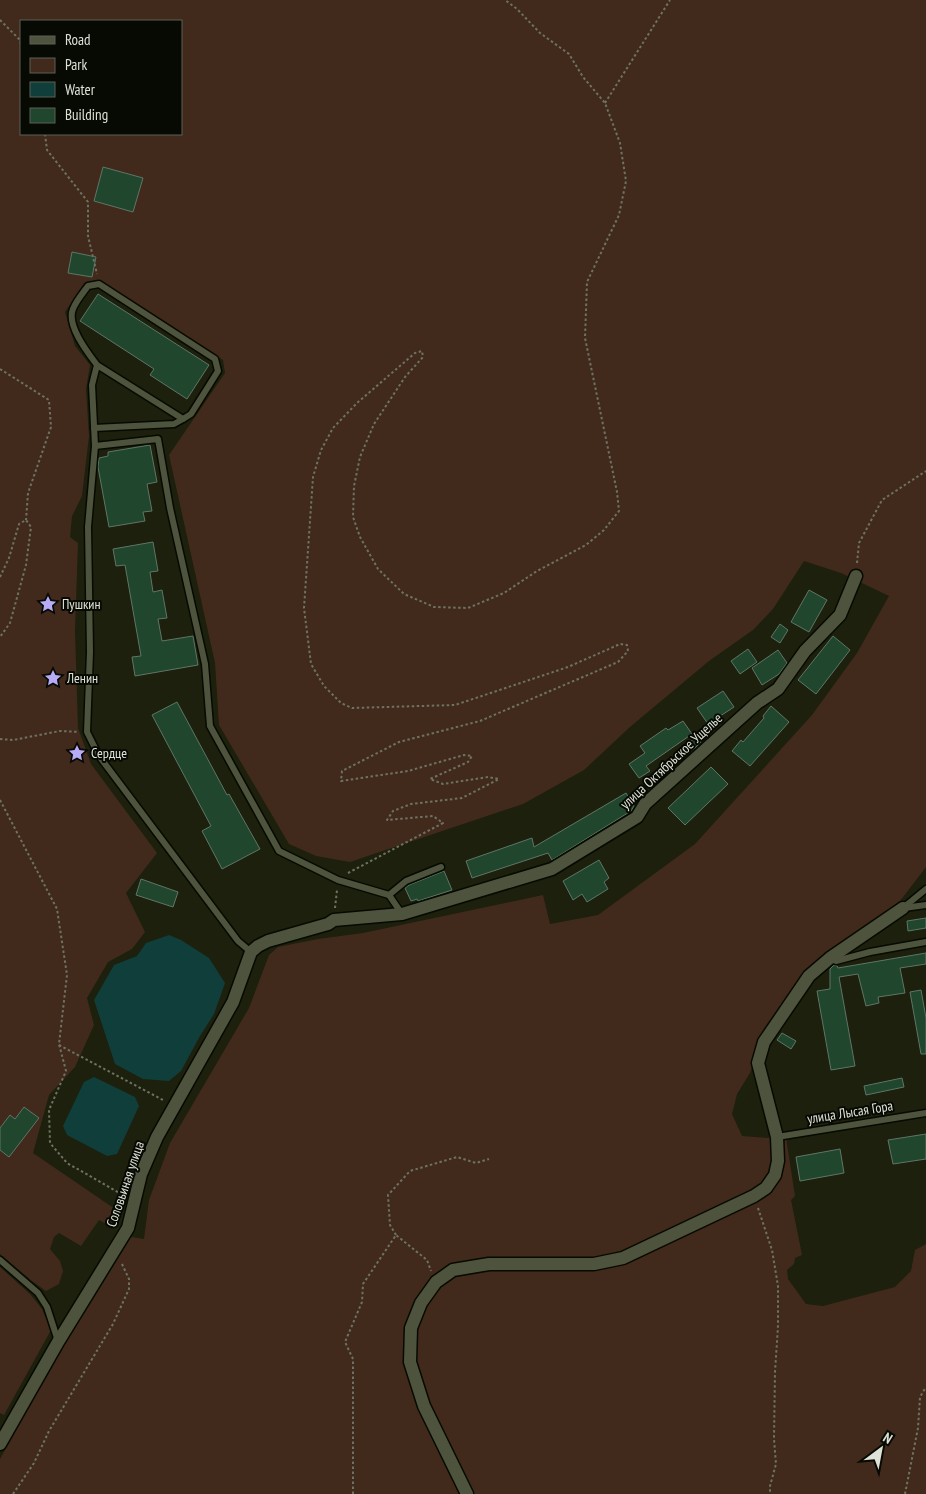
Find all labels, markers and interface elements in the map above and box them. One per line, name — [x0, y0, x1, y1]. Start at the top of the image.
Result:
legend — [20, 20, 182, 135]
text: Road — [65, 30, 91, 49]
text: Park — [65, 55, 87, 74]
text: Water — [65, 80, 96, 99]
text: Building — [65, 105, 108, 124]
place icon: Пушкин — [38, 594, 58, 614]
place label: Пушкин — [62, 595, 101, 613]
place icon: Ленин — [43, 668, 63, 688]
place label: Ленин — [66, 669, 98, 687]
street label: улица Октябрьское Ущелье — [616, 709, 726, 813]
place icon: Сердце — [67, 743, 87, 763]
place label: Сердце — [91, 744, 127, 762]
street label: улица Лысая Гора — [806, 1096, 894, 1128]
street label: Соловьиная улица — [102, 1139, 148, 1229]
north arrow — [856, 1424, 906, 1474]
text: N — [880, 1428, 896, 1448]

